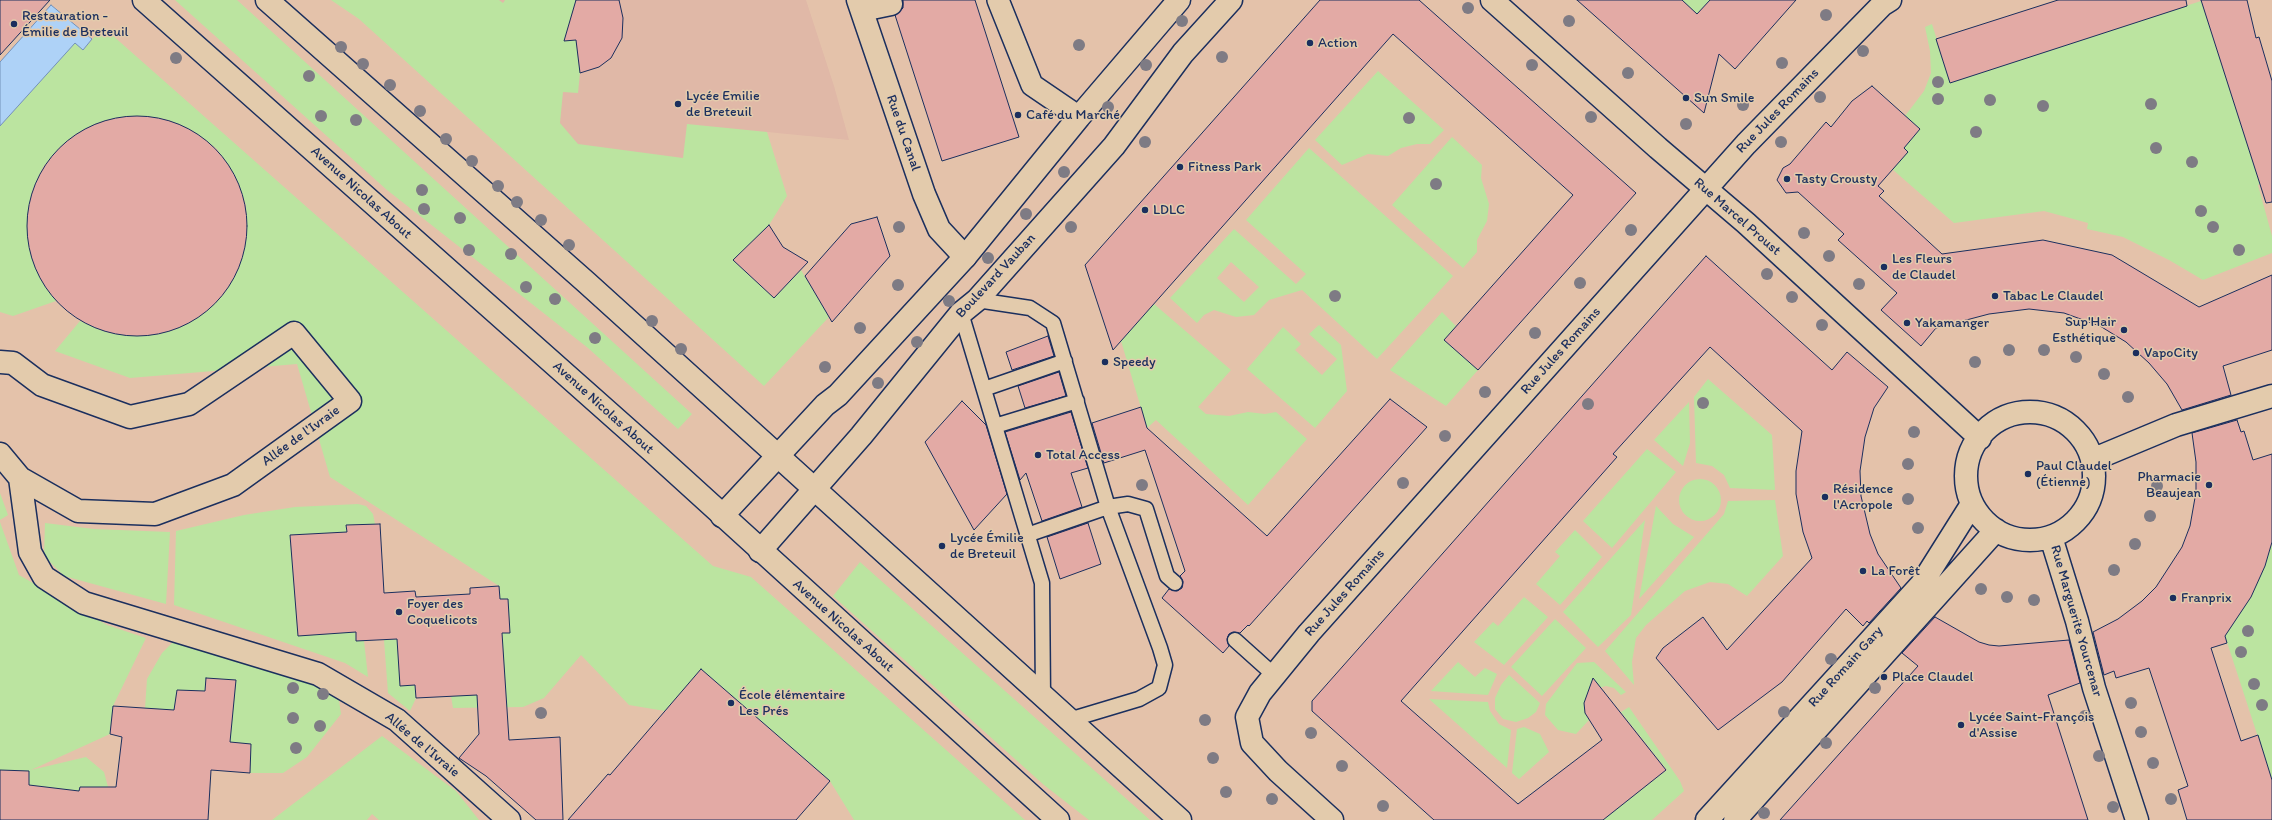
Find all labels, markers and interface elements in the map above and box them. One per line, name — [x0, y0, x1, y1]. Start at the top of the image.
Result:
place label: Restauration - Émilie de Breteuil — [22, 8, 129, 40]
marker: Restauration - Émilie de Breteuil — [9, 19, 19, 29]
place label: Action — [1318, 35, 1357, 51]
marker: Action — [1305, 38, 1315, 48]
street label: Rue Jules Romains — [1733, 65, 1823, 157]
place label: Lycée Emilie de Breteuil — [686, 88, 760, 120]
place label: Sun Smile — [1694, 90, 1755, 106]
street label: Rue du Canal — [882, 93, 924, 173]
marker: Sun Smile — [1681, 93, 1691, 103]
marker: Lycée Emilie de Breteuil — [673, 99, 683, 109]
place label: Café du Marché — [1026, 107, 1120, 123]
marker: Café du Marché — [1013, 110, 1023, 120]
street label: Avenue Nicolas About — [307, 143, 415, 243]
place label: Fitness Park — [1188, 159, 1261, 175]
marker: Fitness Park — [1175, 162, 1185, 172]
place label: Tasty Crousty — [1795, 171, 1877, 187]
marker: Tasty Crousty — [1782, 174, 1792, 184]
street label: Rue Marcel Proust — [1690, 175, 1784, 259]
place label: LDLC — [1153, 202, 1185, 218]
marker: LDLC — [1140, 205, 1150, 215]
street label: Boulevard Vauban — [953, 230, 1039, 322]
place label: Les Fleurs de Claudel — [1892, 251, 1956, 284]
marker: Les Fleurs de Claudel — [1879, 262, 1889, 272]
place label: Tabac Le Claudel — [2003, 288, 2103, 304]
marker: Tabac Le Claudel — [1990, 291, 2000, 301]
street label: Rue Jules Romains — [1517, 304, 1605, 398]
place label: Sup'Hair Esthétique — [2052, 314, 2116, 346]
place label: Yakamanger — [1915, 315, 1989, 331]
marker: Yakamanger — [1902, 318, 1912, 328]
marker: Sup'Hair Esthétique — [2119, 325, 2129, 335]
place label: VapoCity — [2144, 345, 2198, 361]
marker: VapoCity — [2131, 348, 2141, 358]
place label: Speedy — [1113, 354, 1156, 370]
marker: Speedy — [1100, 357, 1110, 367]
street label: Avenue Nicolas About — [549, 358, 657, 458]
street label: Allée de l'Ivraie — [259, 402, 343, 470]
place label: Total Access — [1046, 447, 1120, 463]
marker: Total Access — [1033, 450, 1043, 460]
place label: Paul Claudel (Étienne) — [2036, 458, 2112, 490]
marker: Paul Claudel (Étienne) — [2023, 469, 2033, 479]
place label: Pharmacie Beaujean — [2137, 469, 2201, 502]
marker: Pharmacie Beaujean — [2204, 480, 2214, 490]
place label: Résidence l'Acropole — [1833, 481, 1893, 514]
marker: Résidence l'Acropole — [1820, 492, 1830, 502]
place label: Lycée Émilie de Breteuil — [950, 530, 1024, 562]
marker: Lycée Émilie de Breteuil — [937, 541, 947, 551]
street label: Rue Marguerite Yourcenar — [2046, 543, 2106, 699]
street label: Rue Jules Romains — [1301, 546, 1389, 640]
place label: La Forêt — [1871, 563, 1920, 579]
marker: La Forêt — [1858, 566, 1868, 576]
street label: Avenue Nicolas About — [789, 576, 897, 676]
place label: Franprix — [2181, 590, 2232, 606]
marker: Franprix — [2168, 593, 2178, 603]
place label: Foyer des Coquelicots — [407, 596, 477, 628]
marker: Foyer des Coquelicots — [394, 607, 404, 617]
street label: Rue Romain Gary — [1805, 623, 1887, 711]
place label: Place Claudel — [1892, 669, 1974, 685]
marker: Place Claudel — [1879, 672, 1889, 682]
place label: École élémentaire Les Prés — [739, 687, 845, 720]
marker: École élémentaire Les Prés — [726, 698, 736, 708]
street label: Allée de l'Ivraie — [381, 709, 463, 781]
place label: Lycée Saint-François d'Assise — [1969, 709, 2094, 742]
marker: Lycée Saint-François d'Assise — [1956, 720, 1966, 730]

